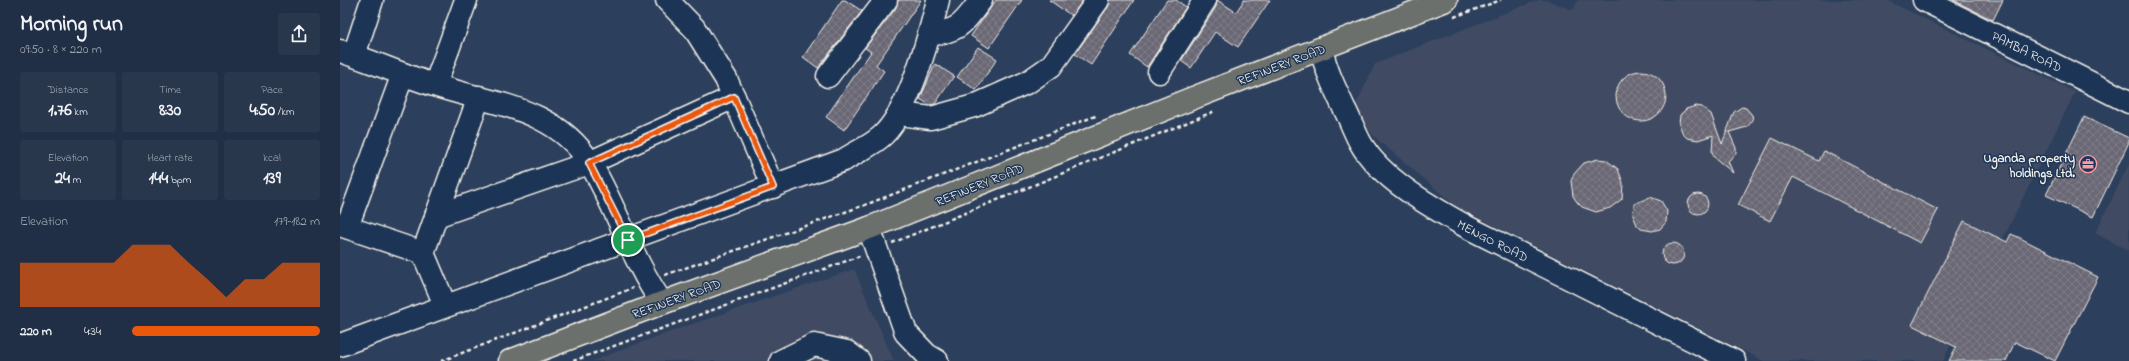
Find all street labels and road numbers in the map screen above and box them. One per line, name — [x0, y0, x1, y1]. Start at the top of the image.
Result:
street label: PAMBA ROAD — [1988, 27, 2065, 78]
street label: REFINERY ROAD — [1235, 40, 1328, 91]
street label: REFINERY ROAD — [933, 159, 1026, 212]
street label: MENGO ROAD — [1453, 215, 1531, 267]
street label: REFINERY ROAD — [630, 275, 723, 324]

